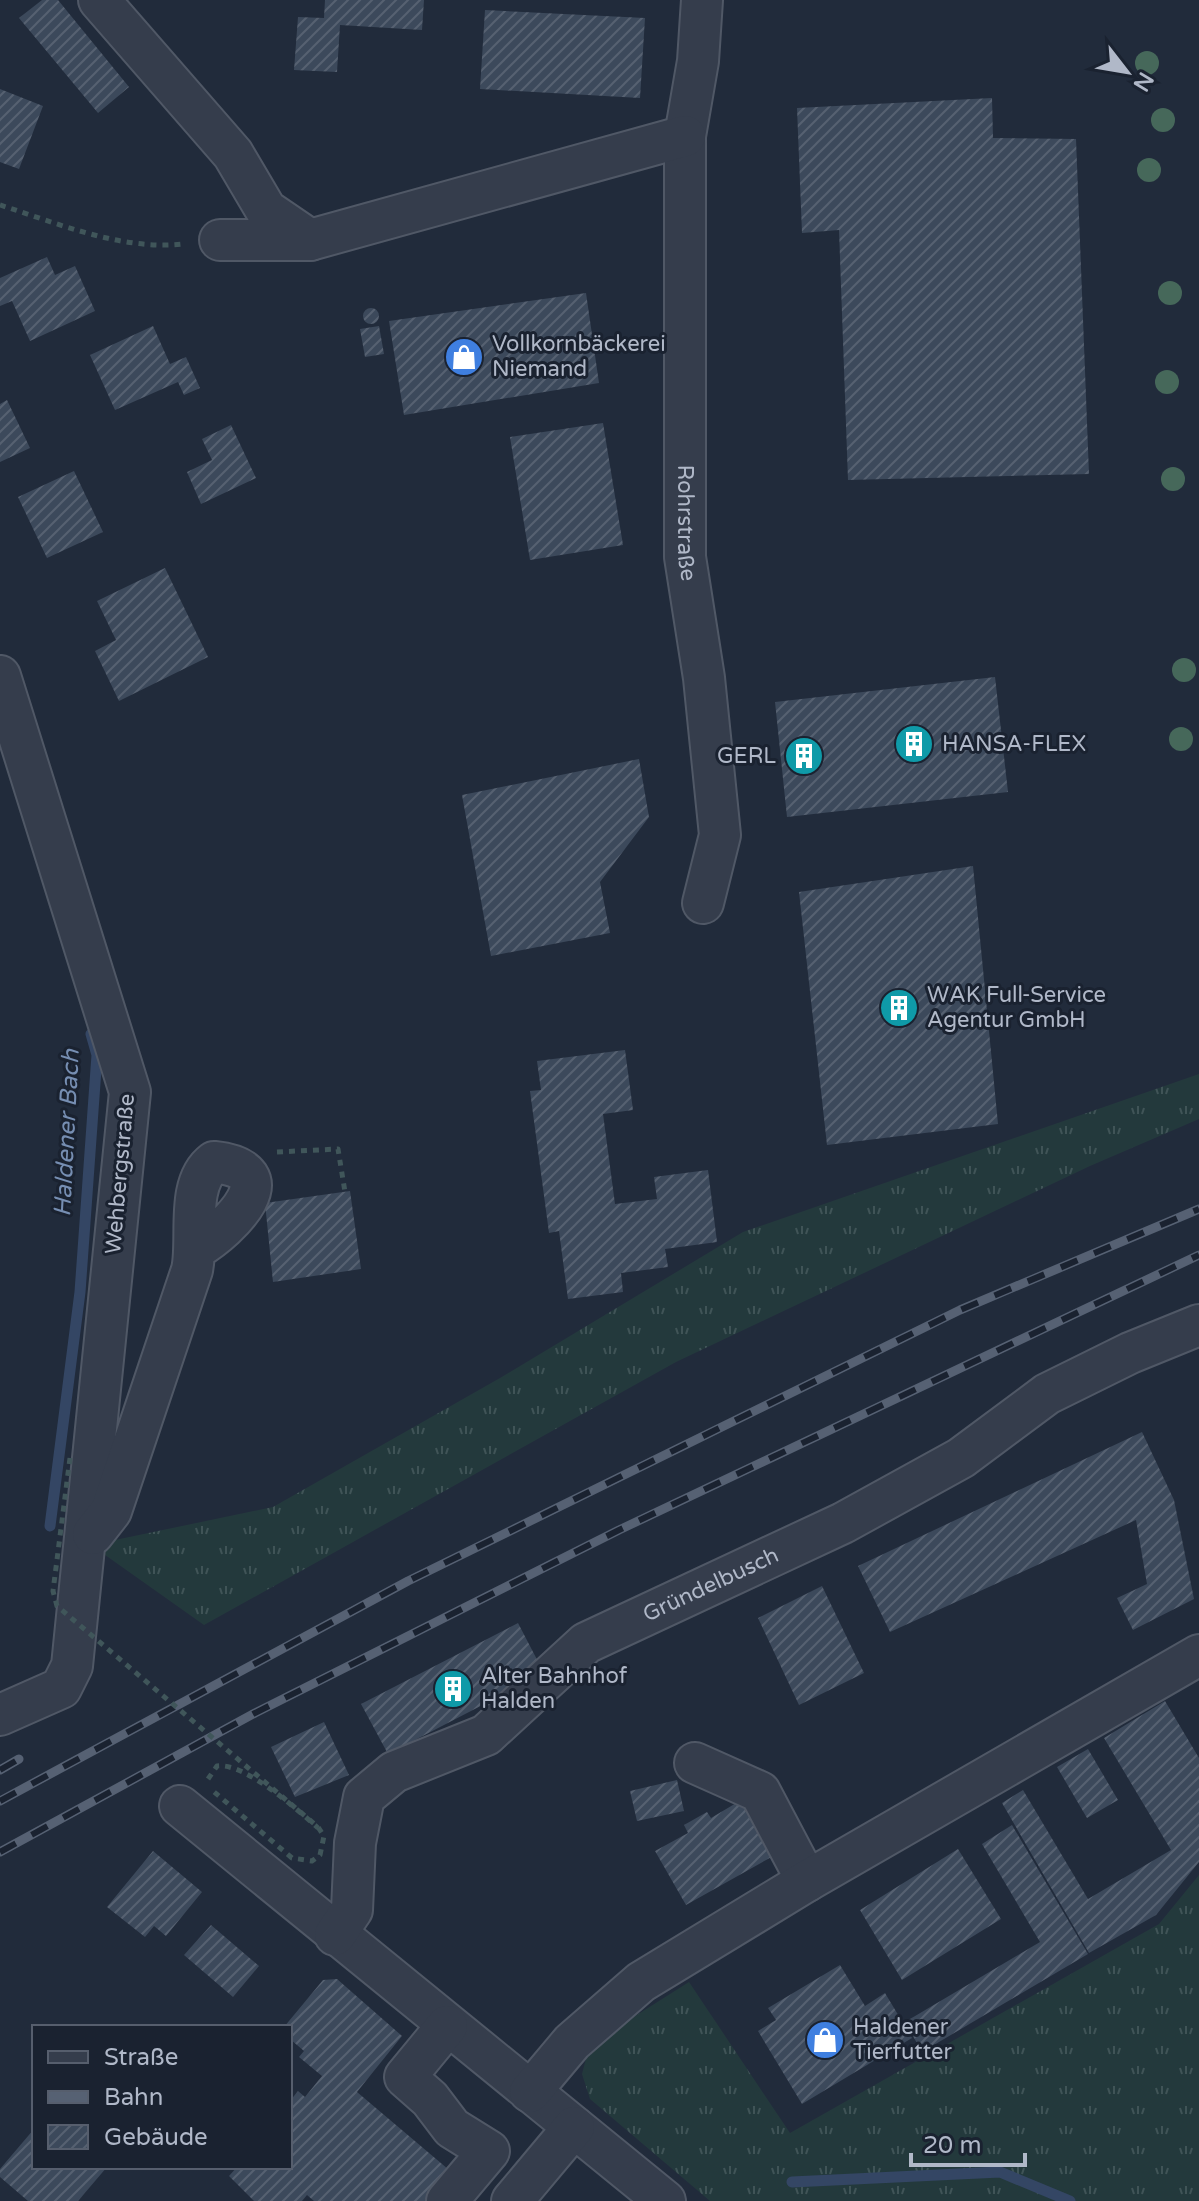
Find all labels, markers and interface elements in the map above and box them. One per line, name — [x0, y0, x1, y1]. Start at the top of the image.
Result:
north arrow — [1087, 32, 1167, 112]
text: N — [1128, 68, 1159, 96]
place label: Vollkornbäckerei Niemand — [492, 331, 666, 382]
shop icon: Vollkornbäckerei Niemand — [443, 336, 485, 378]
street label: Rohrstraße — [672, 465, 702, 583]
building icon: HANSA-FLEX — [893, 723, 935, 765]
place label: HANSA-FLEX — [942, 731, 1086, 757]
building icon: GERL — [783, 735, 825, 777]
place label: GERL — [717, 743, 776, 769]
place label: WAK Full-Service Agentur GmbH — [927, 982, 1106, 1033]
building icon: WAK Full-Service Agentur GmbH — [878, 987, 920, 1029]
water label: Haldener Bach — [48, 1047, 86, 1217]
street label: Wehbergstraße — [100, 1093, 140, 1255]
street label: Gründelbusch — [639, 1542, 783, 1628]
place label: Alter Bahnhof Halden — [481, 1663, 628, 1714]
building icon: Alter Bahnhof Halden — [432, 1668, 474, 1710]
place label: Haldener Tierfutter — [853, 2014, 952, 2065]
shop icon: Haldener Tierfutter — [804, 2019, 846, 2061]
legend — [32, 2025, 292, 2169]
text: Straße — [104, 2043, 178, 2072]
text: Bahn — [104, 2083, 163, 2112]
scale bar — [911, 2117, 1025, 2167]
text: Gebäude — [104, 2123, 208, 2152]
text: 20 m — [923, 2131, 981, 2160]

